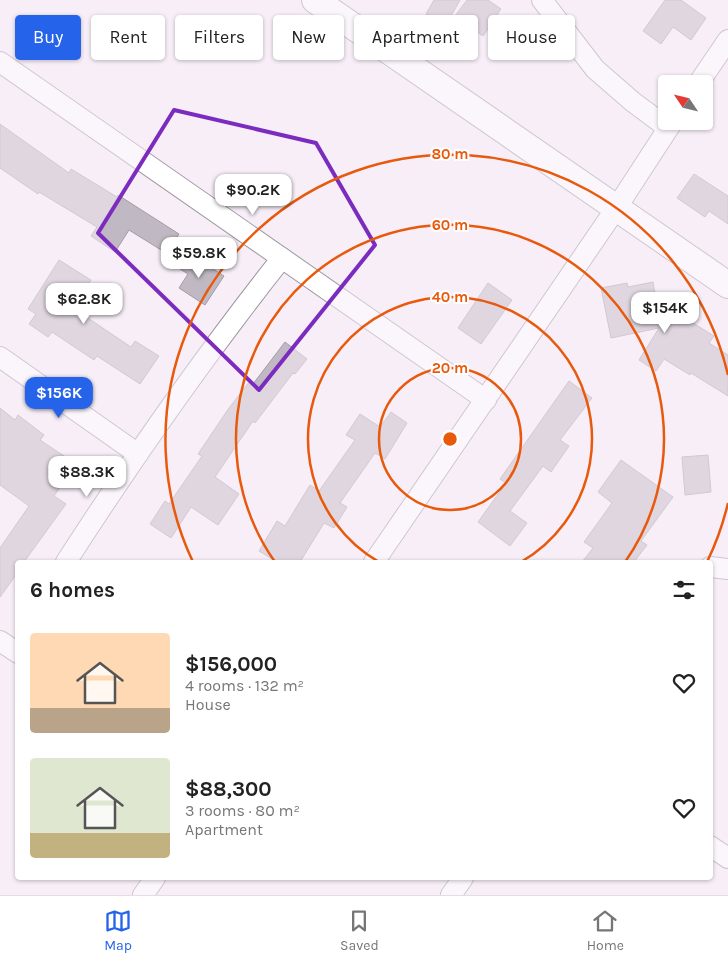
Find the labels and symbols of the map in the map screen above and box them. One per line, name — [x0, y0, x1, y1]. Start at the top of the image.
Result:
north arrow — [658, 75, 712, 130]
text: 80 m — [431, 145, 469, 163]
pin: $90.2K — [212, 174, 294, 216]
text: 60 m — [432, 216, 468, 234]
pin: $59.8K — [158, 236, 240, 279]
pin: $62.8K — [43, 282, 125, 325]
text: 40 m — [432, 288, 468, 306]
pin: $154K — [630, 292, 700, 334]
text: 20 m — [432, 359, 468, 377]
pin: $156K — [24, 376, 94, 419]
centre of rings — [441, 430, 459, 448]
pin: $88.3K — [46, 456, 128, 498]

